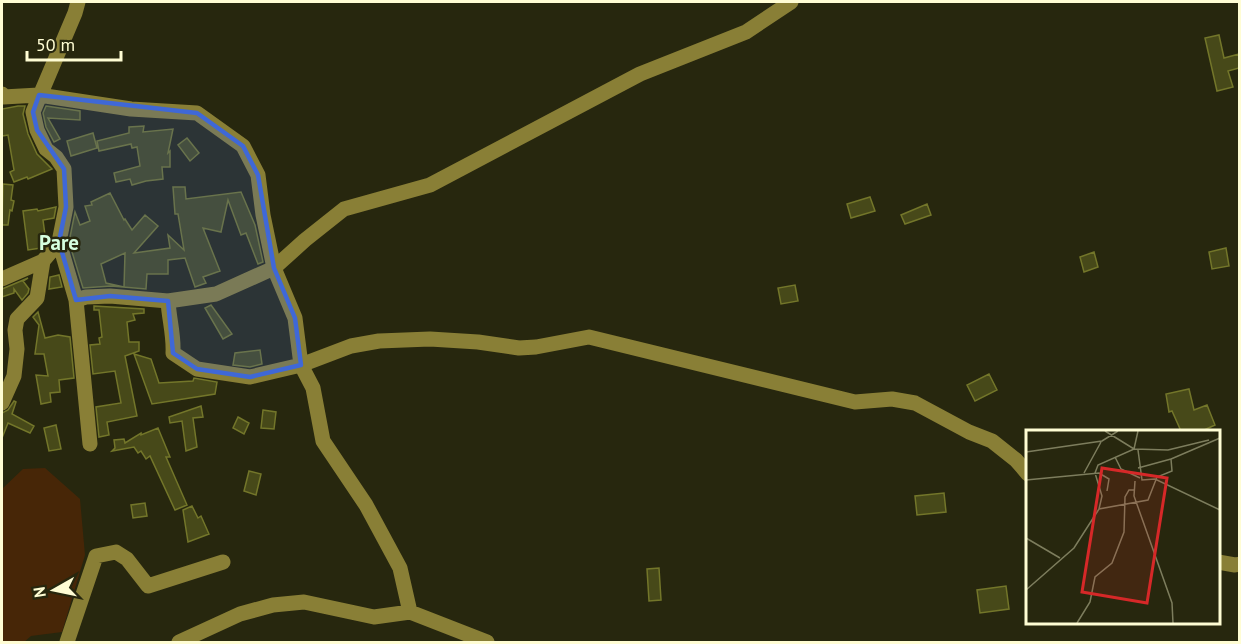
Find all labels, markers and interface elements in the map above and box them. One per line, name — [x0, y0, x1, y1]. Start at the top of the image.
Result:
scale bar — [27, 24, 122, 62]
text: 50 m — [36, 33, 75, 56]
district label: Pare — [39, 229, 79, 256]
inset map — [1026, 430, 1220, 623]
north arrow — [24, 560, 84, 620]
text: N — [28, 586, 50, 599]

